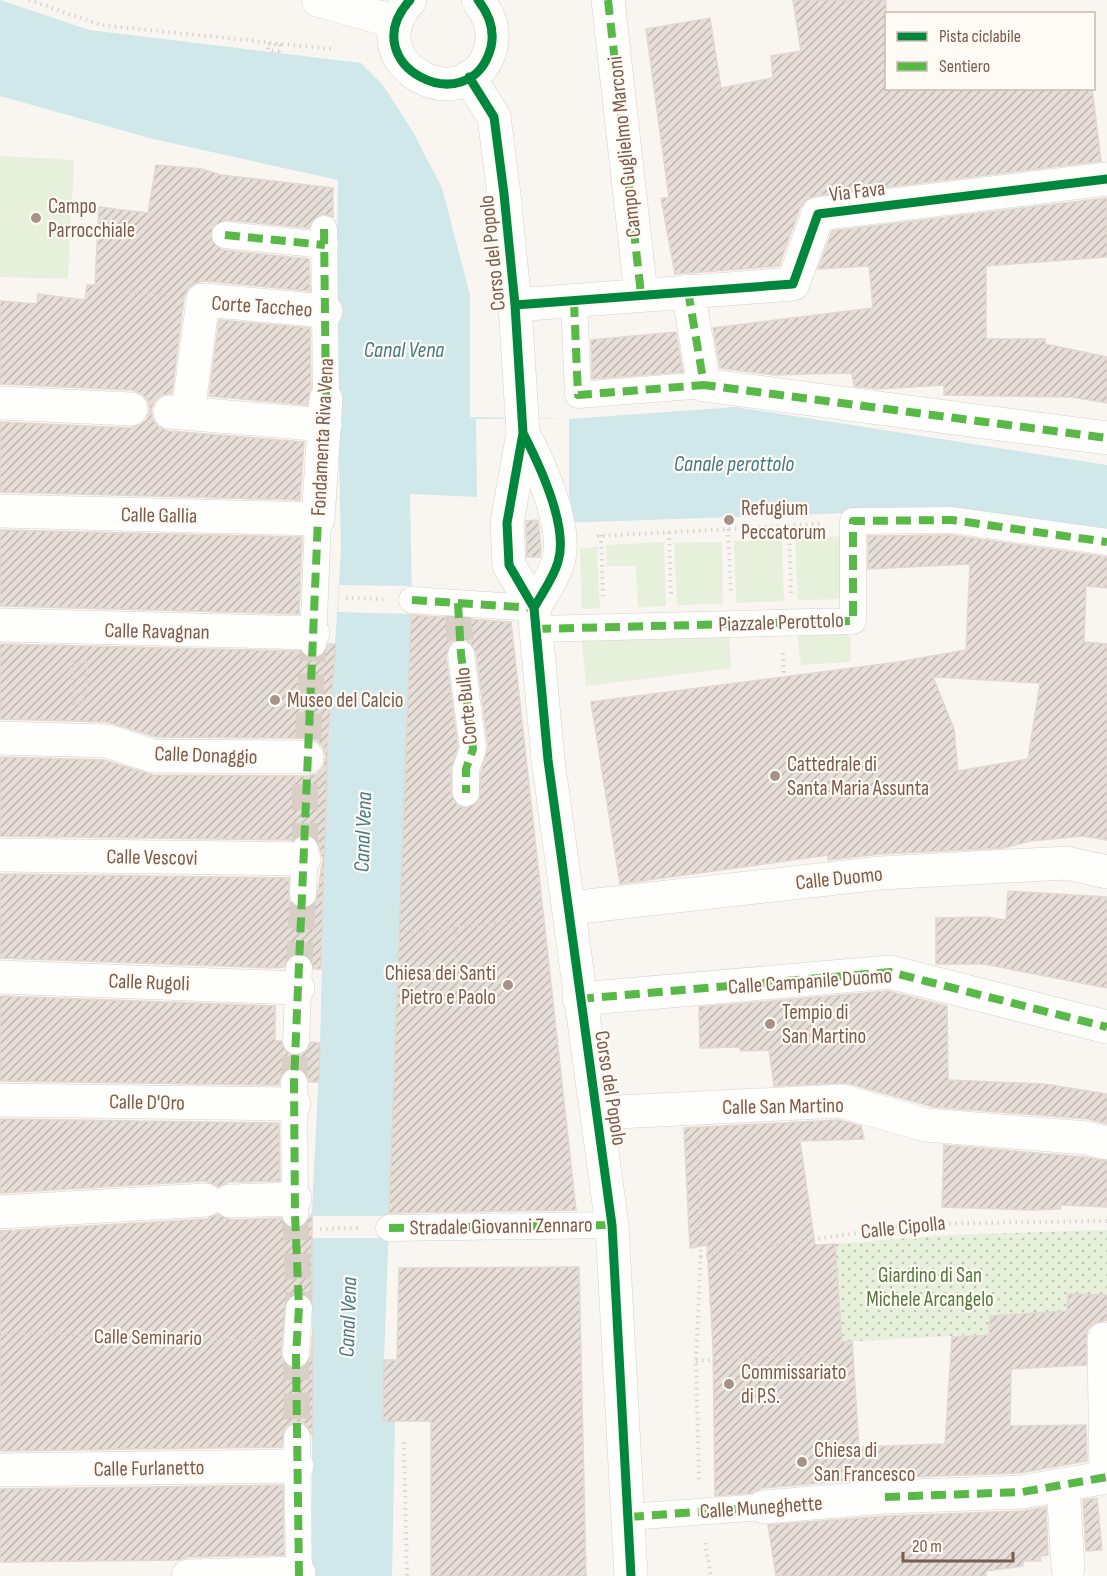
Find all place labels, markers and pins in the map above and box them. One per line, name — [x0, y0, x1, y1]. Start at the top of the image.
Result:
place label: Campo Parrocchiale — [48, 194, 135, 243]
marker: Campo Parrocchiale — [29, 211, 43, 225]
place label: Refugium Peccatorum — [741, 496, 826, 545]
marker: Refugium Peccatorum — [722, 513, 736, 527]
place label: Museo del Calcio — [287, 688, 404, 713]
marker: Museo del Calcio — [268, 693, 282, 707]
place label: Cattedrale di Santa Maria Assunta — [787, 752, 929, 801]
marker: Cattedrale di Santa Maria Assunta — [768, 769, 782, 783]
place label: Chiesa dei Santi Pietro e Paolo — [385, 961, 496, 1010]
marker: Chiesa dei Santi Pietro e Paolo — [501, 978, 515, 992]
place label: Tempio di San Martino — [782, 1000, 866, 1049]
marker: Tempio di San Martino — [763, 1017, 777, 1031]
place label: Commissariato di P.S. — [741, 1360, 846, 1409]
marker: Commissariato di P.S. — [722, 1377, 736, 1391]
place label: Chiesa di San Francesco — [814, 1438, 915, 1487]
marker: Chiesa di San Francesco — [795, 1455, 809, 1469]

